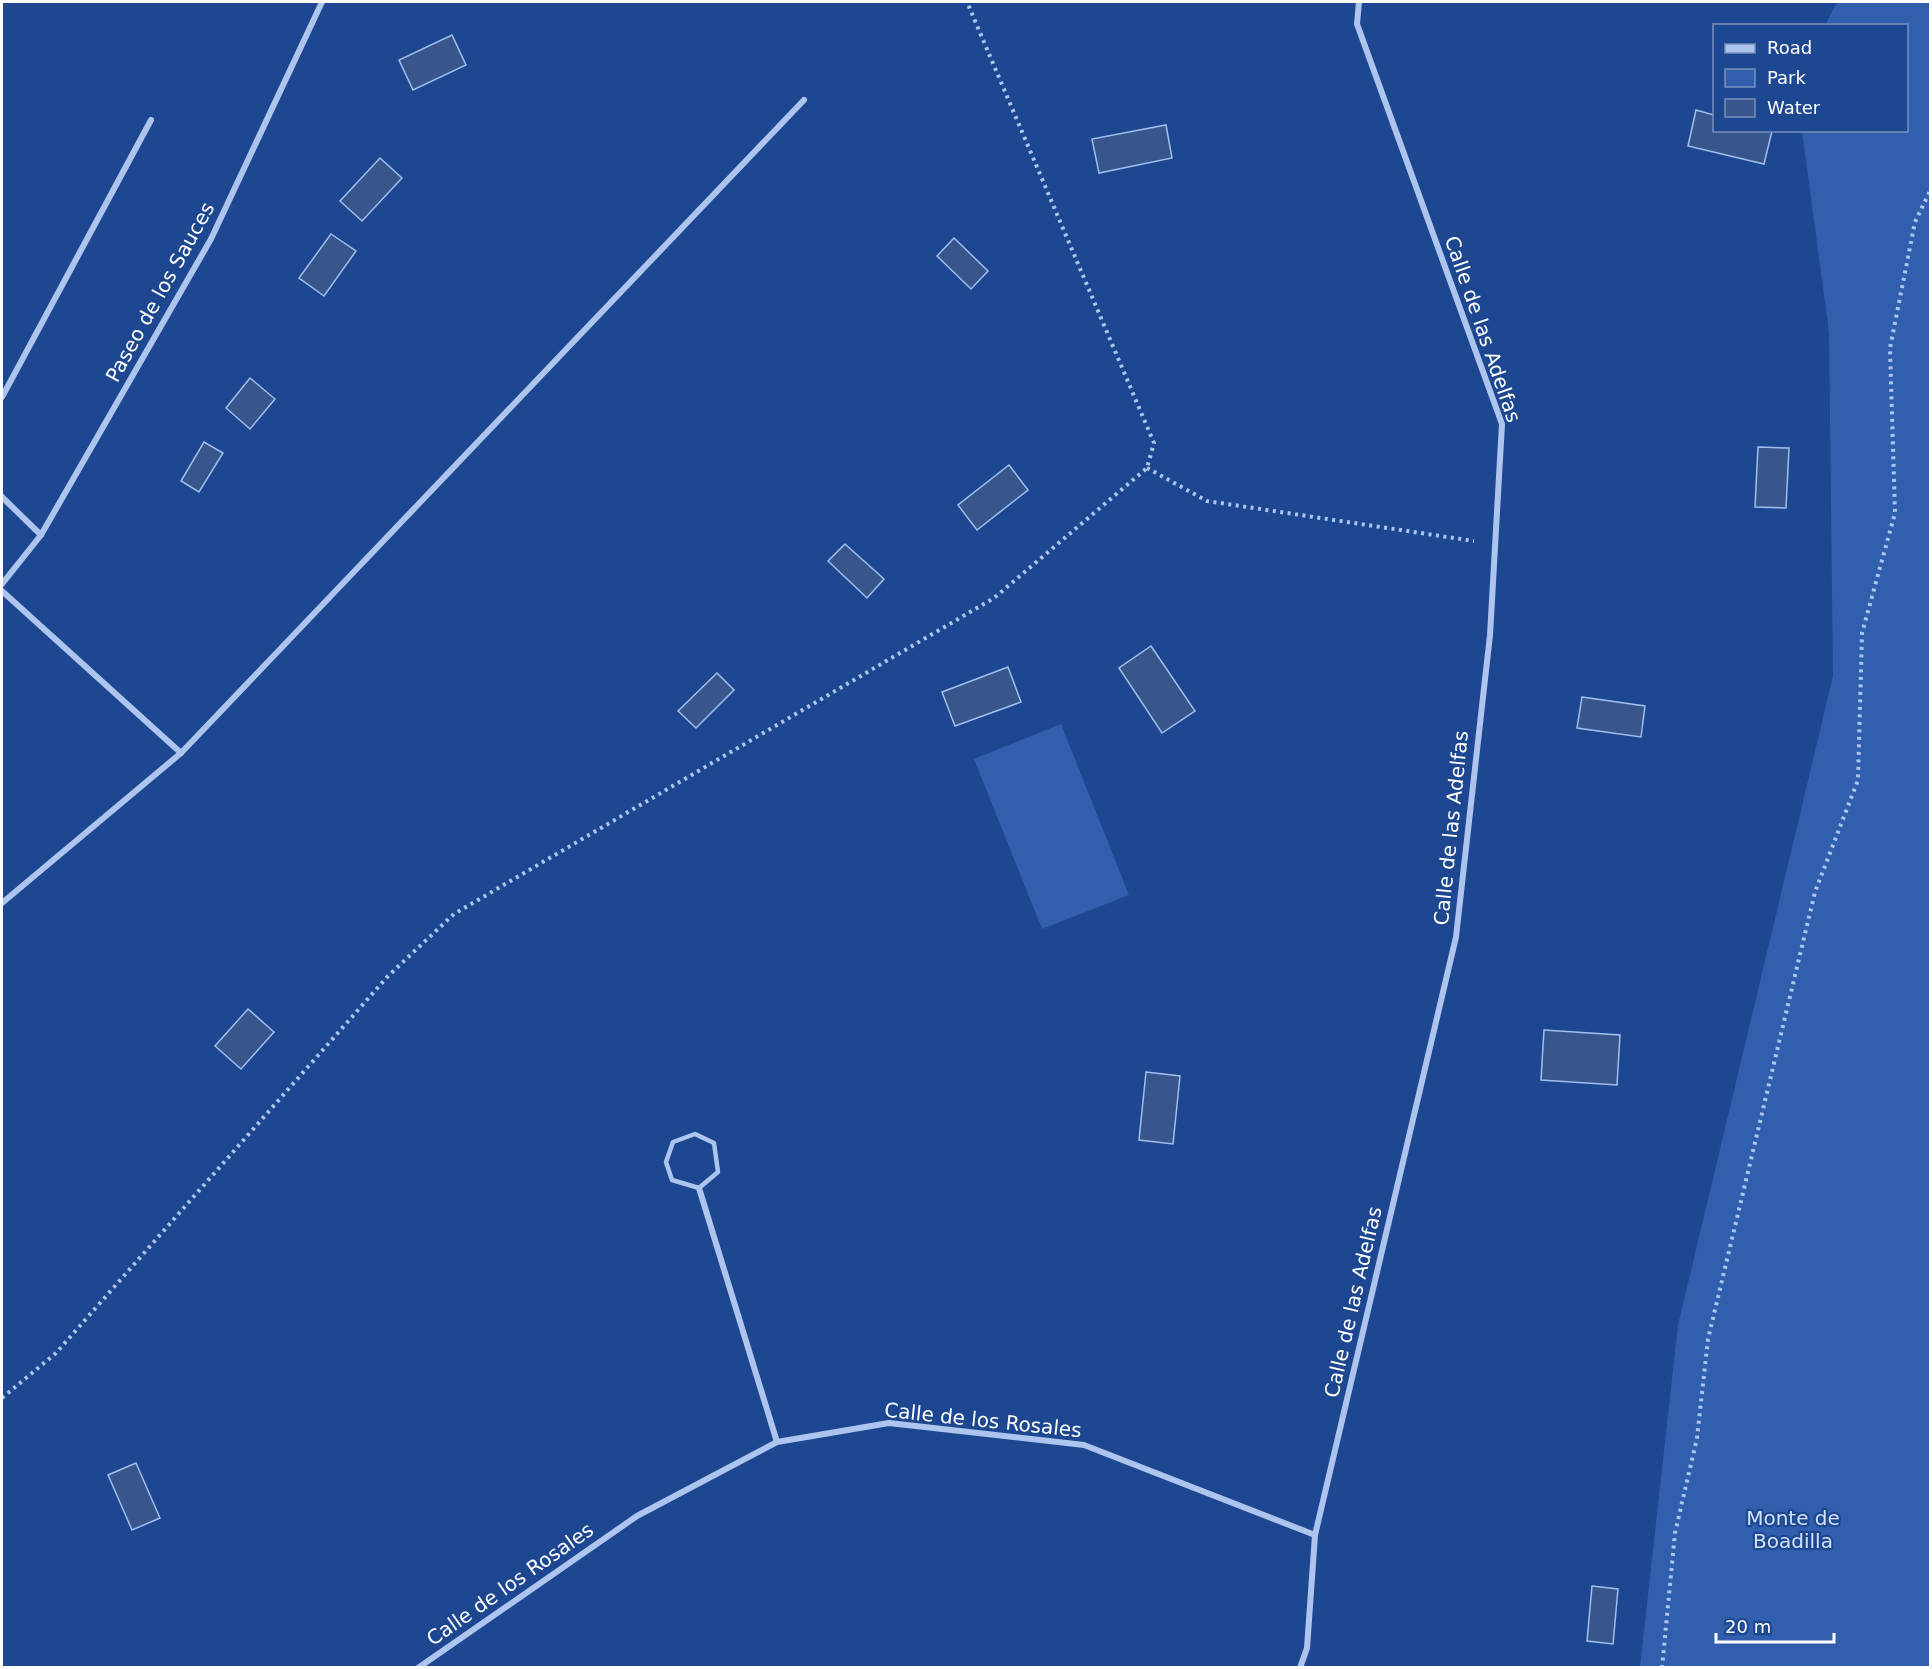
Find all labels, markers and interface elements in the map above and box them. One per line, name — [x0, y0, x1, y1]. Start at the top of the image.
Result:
legend — [1713, 24, 1908, 132]
text: Road — [1767, 37, 1812, 58]
text: Park — [1767, 67, 1806, 88]
text: Water — [1767, 97, 1821, 118]
street label: Paseo de los Sauces — [101, 198, 219, 386]
street label: Calle de las Adelfas — [1440, 233, 1526, 425]
street label: Calle de las Adelfas — [1429, 730, 1473, 926]
street label: Calle de las Adelfas — [1319, 1204, 1387, 1400]
street label: Calle de los Rosales — [883, 1398, 1083, 1442]
park label: Monte de Boadilla — [1746, 1506, 1840, 1553]
street label: Calle de los Rosales — [422, 1517, 598, 1651]
scale bar — [1716, 1606, 1834, 1644]
text: 20 m — [1725, 1616, 1771, 1637]

